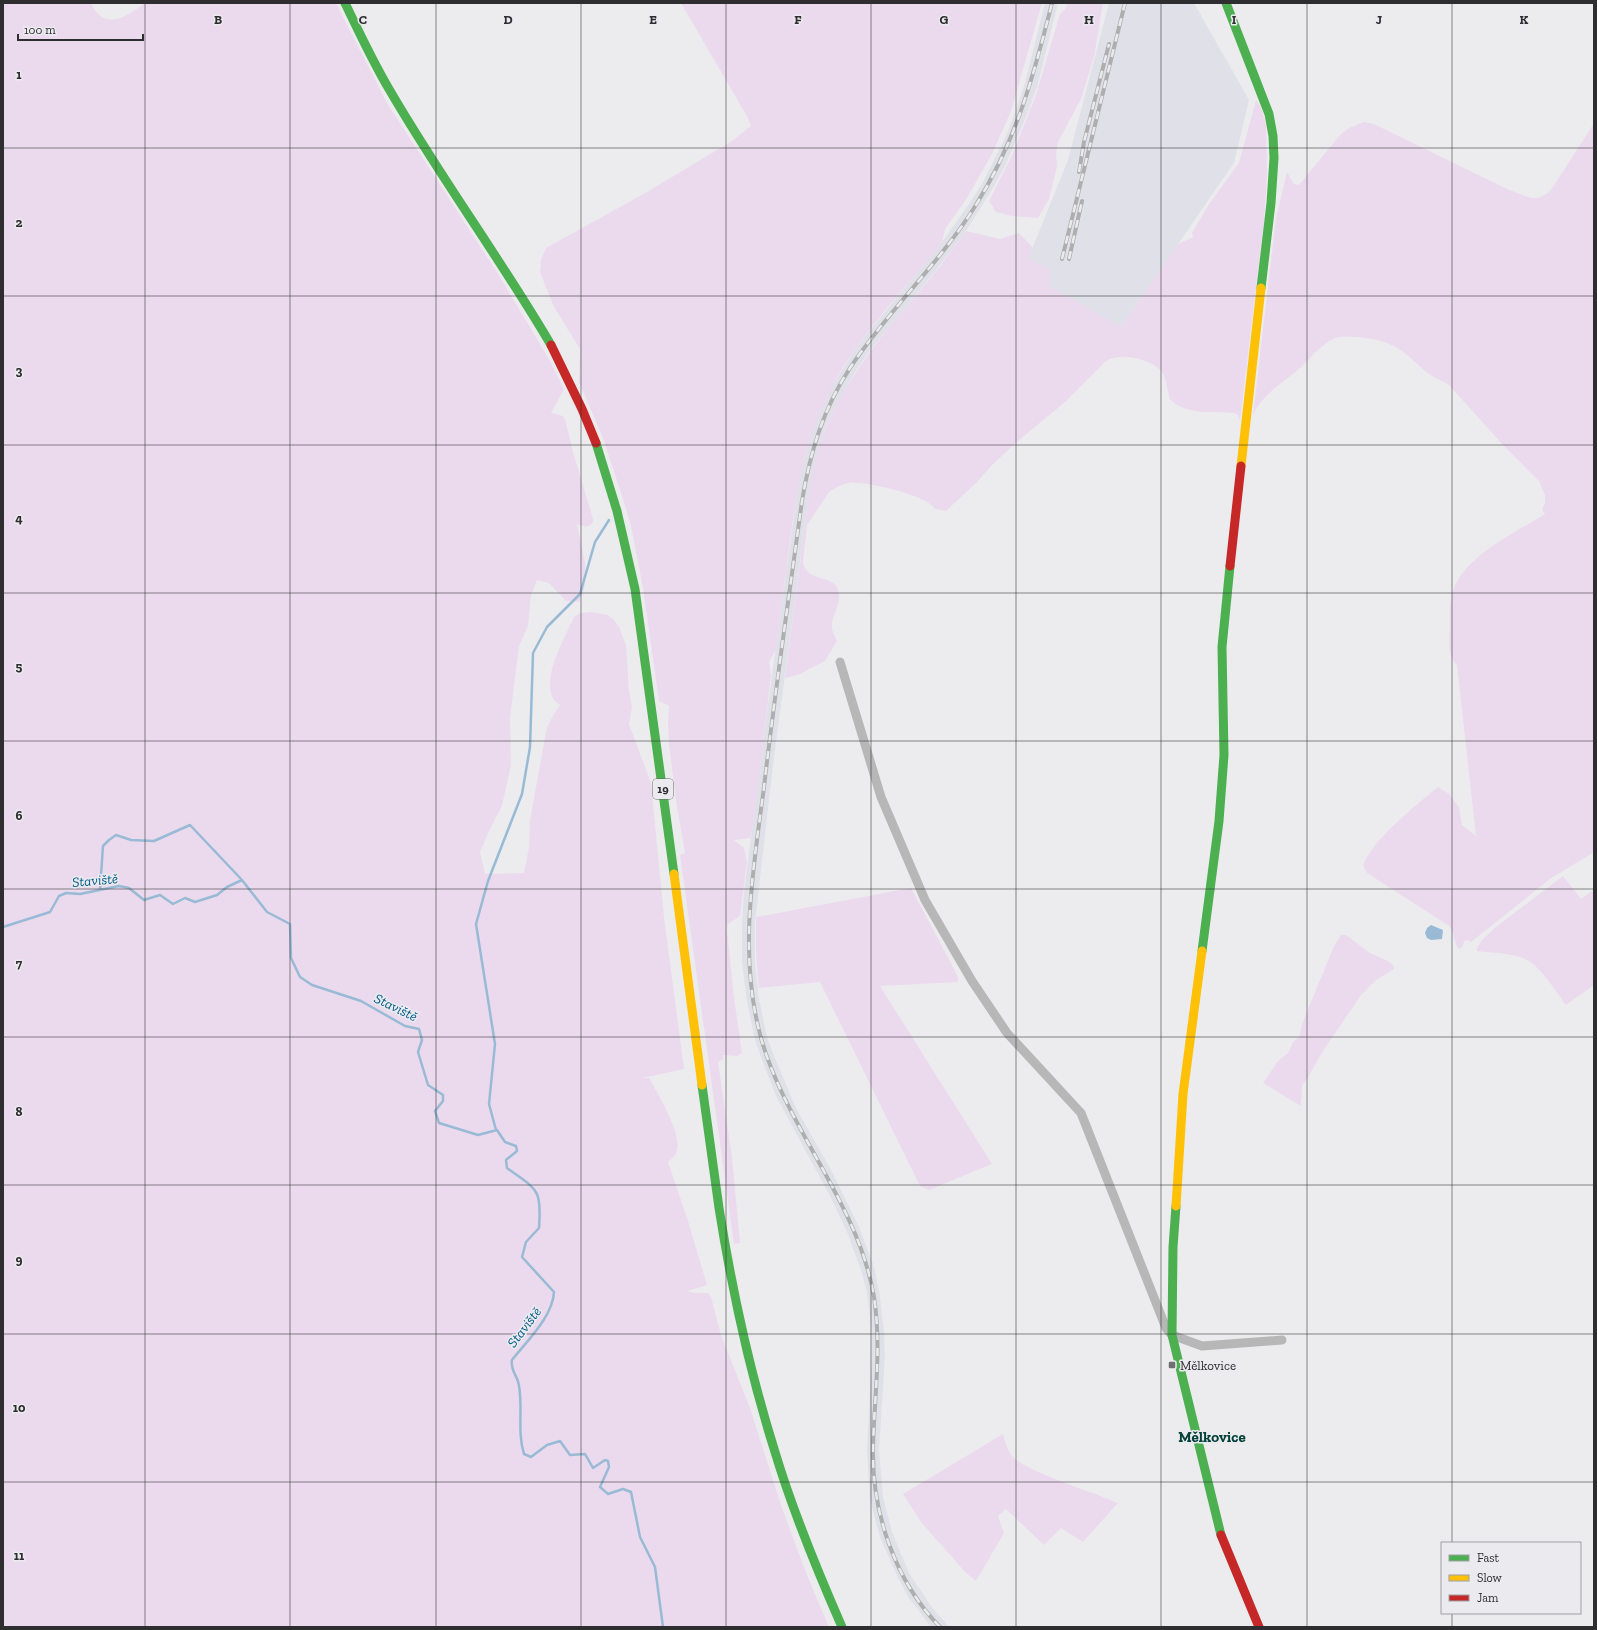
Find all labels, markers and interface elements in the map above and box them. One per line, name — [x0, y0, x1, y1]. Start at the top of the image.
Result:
text: B — [214, 12, 222, 27]
text: C — [359, 12, 367, 27]
text: D — [503, 12, 513, 27]
text: E — [649, 12, 657, 27]
text: F — [794, 12, 802, 27]
text: G — [940, 12, 949, 27]
text: H — [1084, 12, 1094, 27]
text: I — [1232, 12, 1237, 27]
text: J — [1376, 12, 1382, 27]
text: K — [1520, 12, 1529, 27]
scale bar — [18, 16, 143, 42]
text: 100 m — [24, 23, 56, 37]
text: 1 — [16, 67, 22, 82]
text: 2 — [16, 215, 23, 230]
text: 3 — [16, 363, 23, 378]
text: 4 — [15, 511, 23, 526]
text: 5 — [16, 659, 23, 674]
road number: 19 — [653, 779, 673, 799]
text: 6 — [16, 808, 23, 823]
water label: Staviště — [71, 870, 119, 891]
text: 7 — [16, 956, 23, 971]
water label: Staviště — [371, 990, 420, 1025]
text: 8 — [15, 1104, 23, 1119]
text: 9 — [16, 1252, 23, 1267]
water label: Staviště — [504, 1304, 545, 1351]
place label: Mělkovice — [1180, 1358, 1236, 1373]
marker: Mělkovice — [1167, 1360, 1177, 1370]
text: 10 — [13, 1400, 26, 1415]
district label: Mělkovice — [1178, 1428, 1246, 1446]
legend — [1441, 1542, 1581, 1614]
text: 11 — [14, 1548, 25, 1563]
text: Fast — [1477, 1551, 1500, 1565]
text: Slow — [1477, 1571, 1503, 1585]
text: Jam — [1477, 1591, 1499, 1605]

